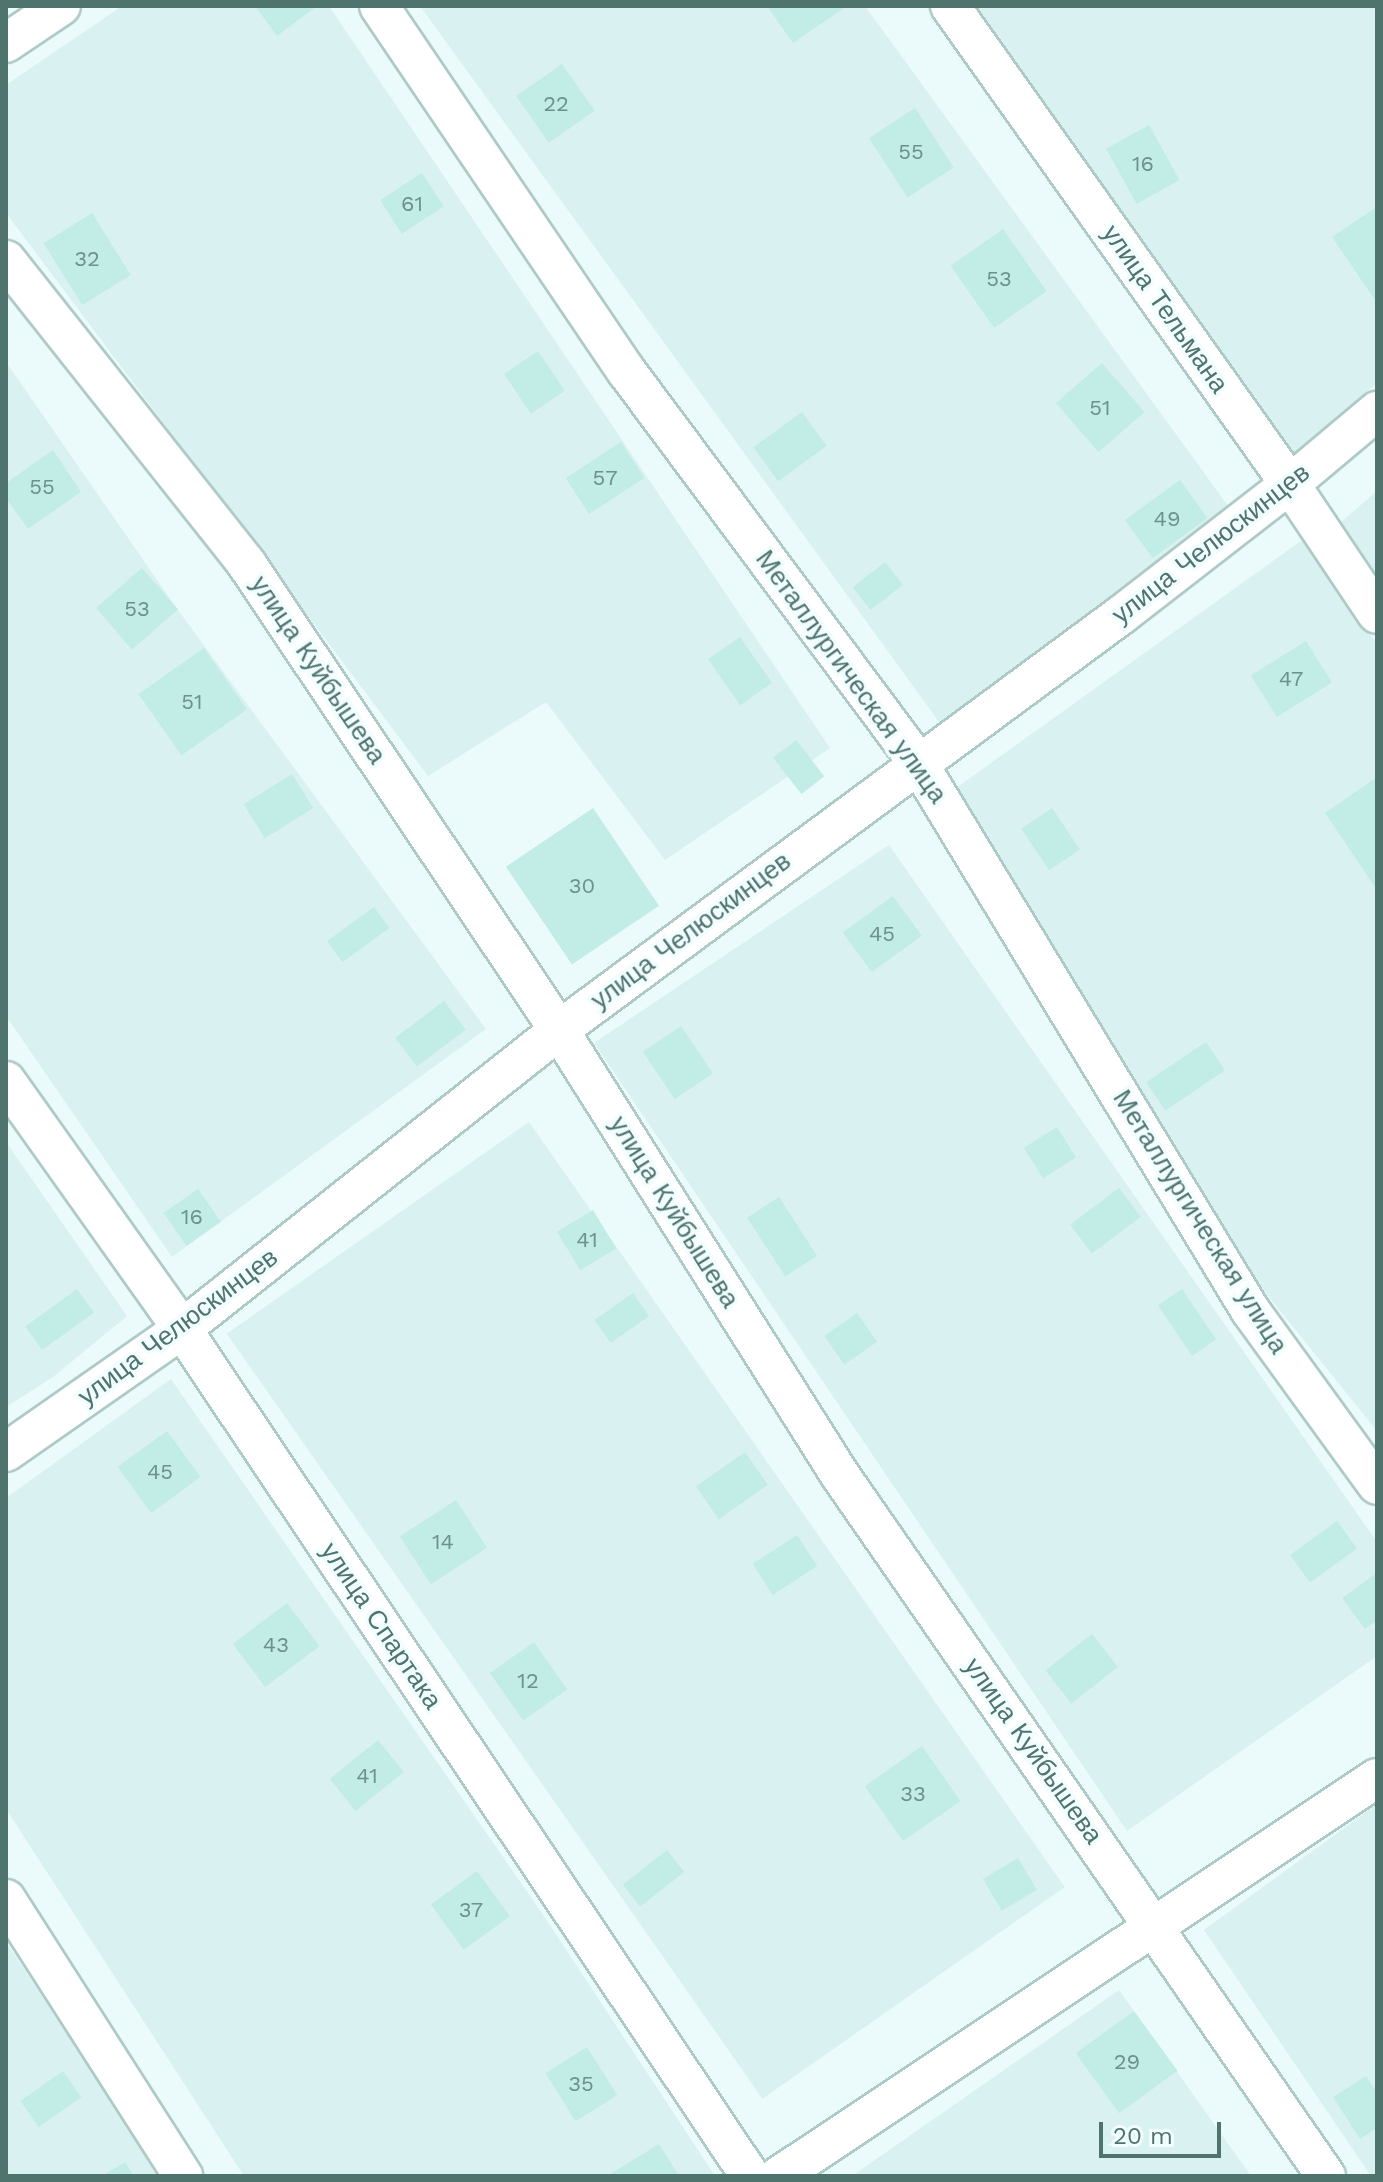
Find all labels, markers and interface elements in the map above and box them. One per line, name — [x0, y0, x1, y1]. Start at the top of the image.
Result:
house number: 22 — [543, 91, 569, 117]
house number: 55 — [898, 139, 924, 165]
house number: 16 — [1132, 151, 1154, 177]
house number: 61 — [401, 191, 423, 217]
street label: улица Тельмана — [1095, 219, 1235, 399]
house number: 32 — [74, 246, 100, 272]
house number: 53 — [986, 266, 1012, 292]
house number: 51 — [1089, 395, 1111, 421]
street label: улица Челюскинцев — [1106, 457, 1316, 631]
house number: 57 — [592, 465, 618, 491]
house number: 55 — [29, 474, 55, 500]
house number: 49 — [1153, 506, 1181, 532]
street label: Металлургическая улица — [749, 544, 953, 810]
street label: улица Куйбышева — [244, 570, 392, 770]
house number: 53 — [124, 596, 150, 622]
house number: 47 — [1279, 666, 1303, 692]
house number: 51 — [181, 689, 203, 715]
street label: улица Челюскинцев — [585, 846, 797, 1016]
house number: 30 — [569, 873, 595, 899]
house number: 45 — [869, 921, 895, 947]
street label: Металлургическая улица — [1106, 1084, 1294, 1360]
street label: улица Куйбышева — [603, 1110, 745, 1314]
house number: 16 — [181, 1204, 203, 1230]
house number: 41 — [576, 1227, 598, 1253]
street label: улица Челюскинцев — [72, 1242, 284, 1412]
house number: 45 — [147, 1459, 173, 1485]
house number: 14 — [432, 1529, 454, 1555]
street label: улица Спартака — [314, 1537, 448, 1715]
house number: 43 — [263, 1632, 289, 1658]
street label: улица Куйбышева — [957, 1652, 1109, 1850]
house number: 12 — [517, 1668, 539, 1694]
house number: 41 — [356, 1763, 378, 1789]
house number: 33 — [900, 1781, 926, 1807]
house number: 37 — [459, 1897, 483, 1923]
house number: 29 — [1114, 2049, 1140, 2075]
house number: 35 — [568, 2071, 594, 2097]
scale bar — [1103, 2106, 1225, 2156]
text: 20 m — [1113, 2122, 1173, 2150]

